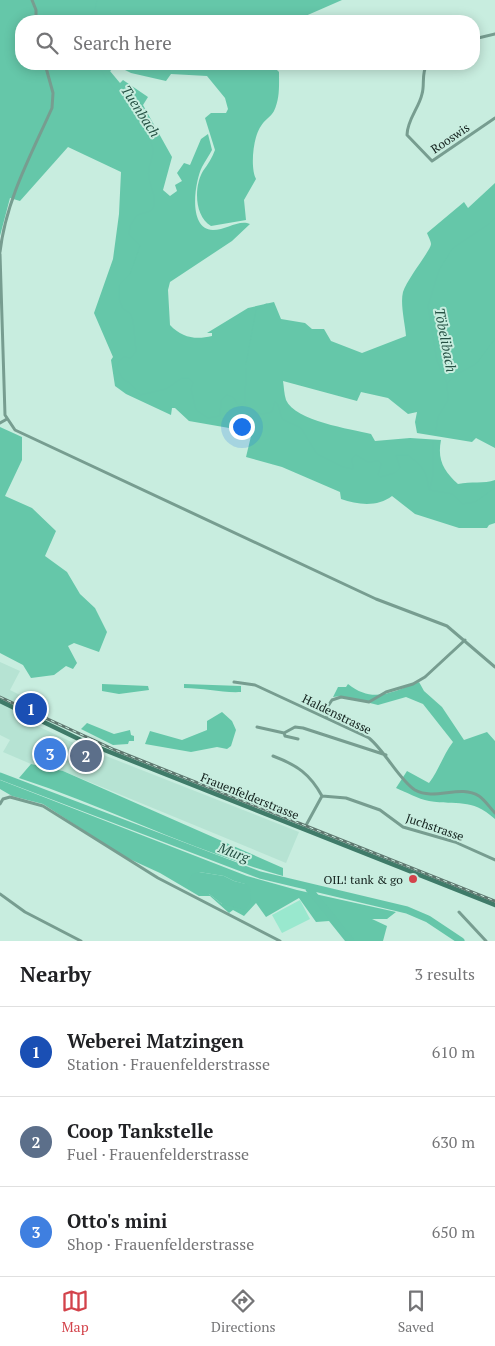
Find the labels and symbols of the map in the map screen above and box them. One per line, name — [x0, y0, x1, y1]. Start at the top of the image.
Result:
water label: Tuenbach — [117, 81, 165, 141]
street label: Rooswis — [428, 120, 472, 156]
water label: Töbelibach — [430, 306, 462, 374]
your location — [229, 414, 255, 440]
pin: 1 — [15, 690, 47, 728]
street label: Haldenstrasse — [300, 691, 374, 737]
pin: 3 — [34, 735, 66, 773]
pin: 2 — [70, 737, 102, 775]
street label: Frauenfelderstrasse — [199, 769, 301, 823]
street label: Juchstrasse — [404, 810, 466, 844]
water label: Murg — [215, 837, 253, 867]
place label: OIL! tank & go — [323, 872, 403, 887]
marker: OIL! tank & go — [407, 873, 419, 885]

